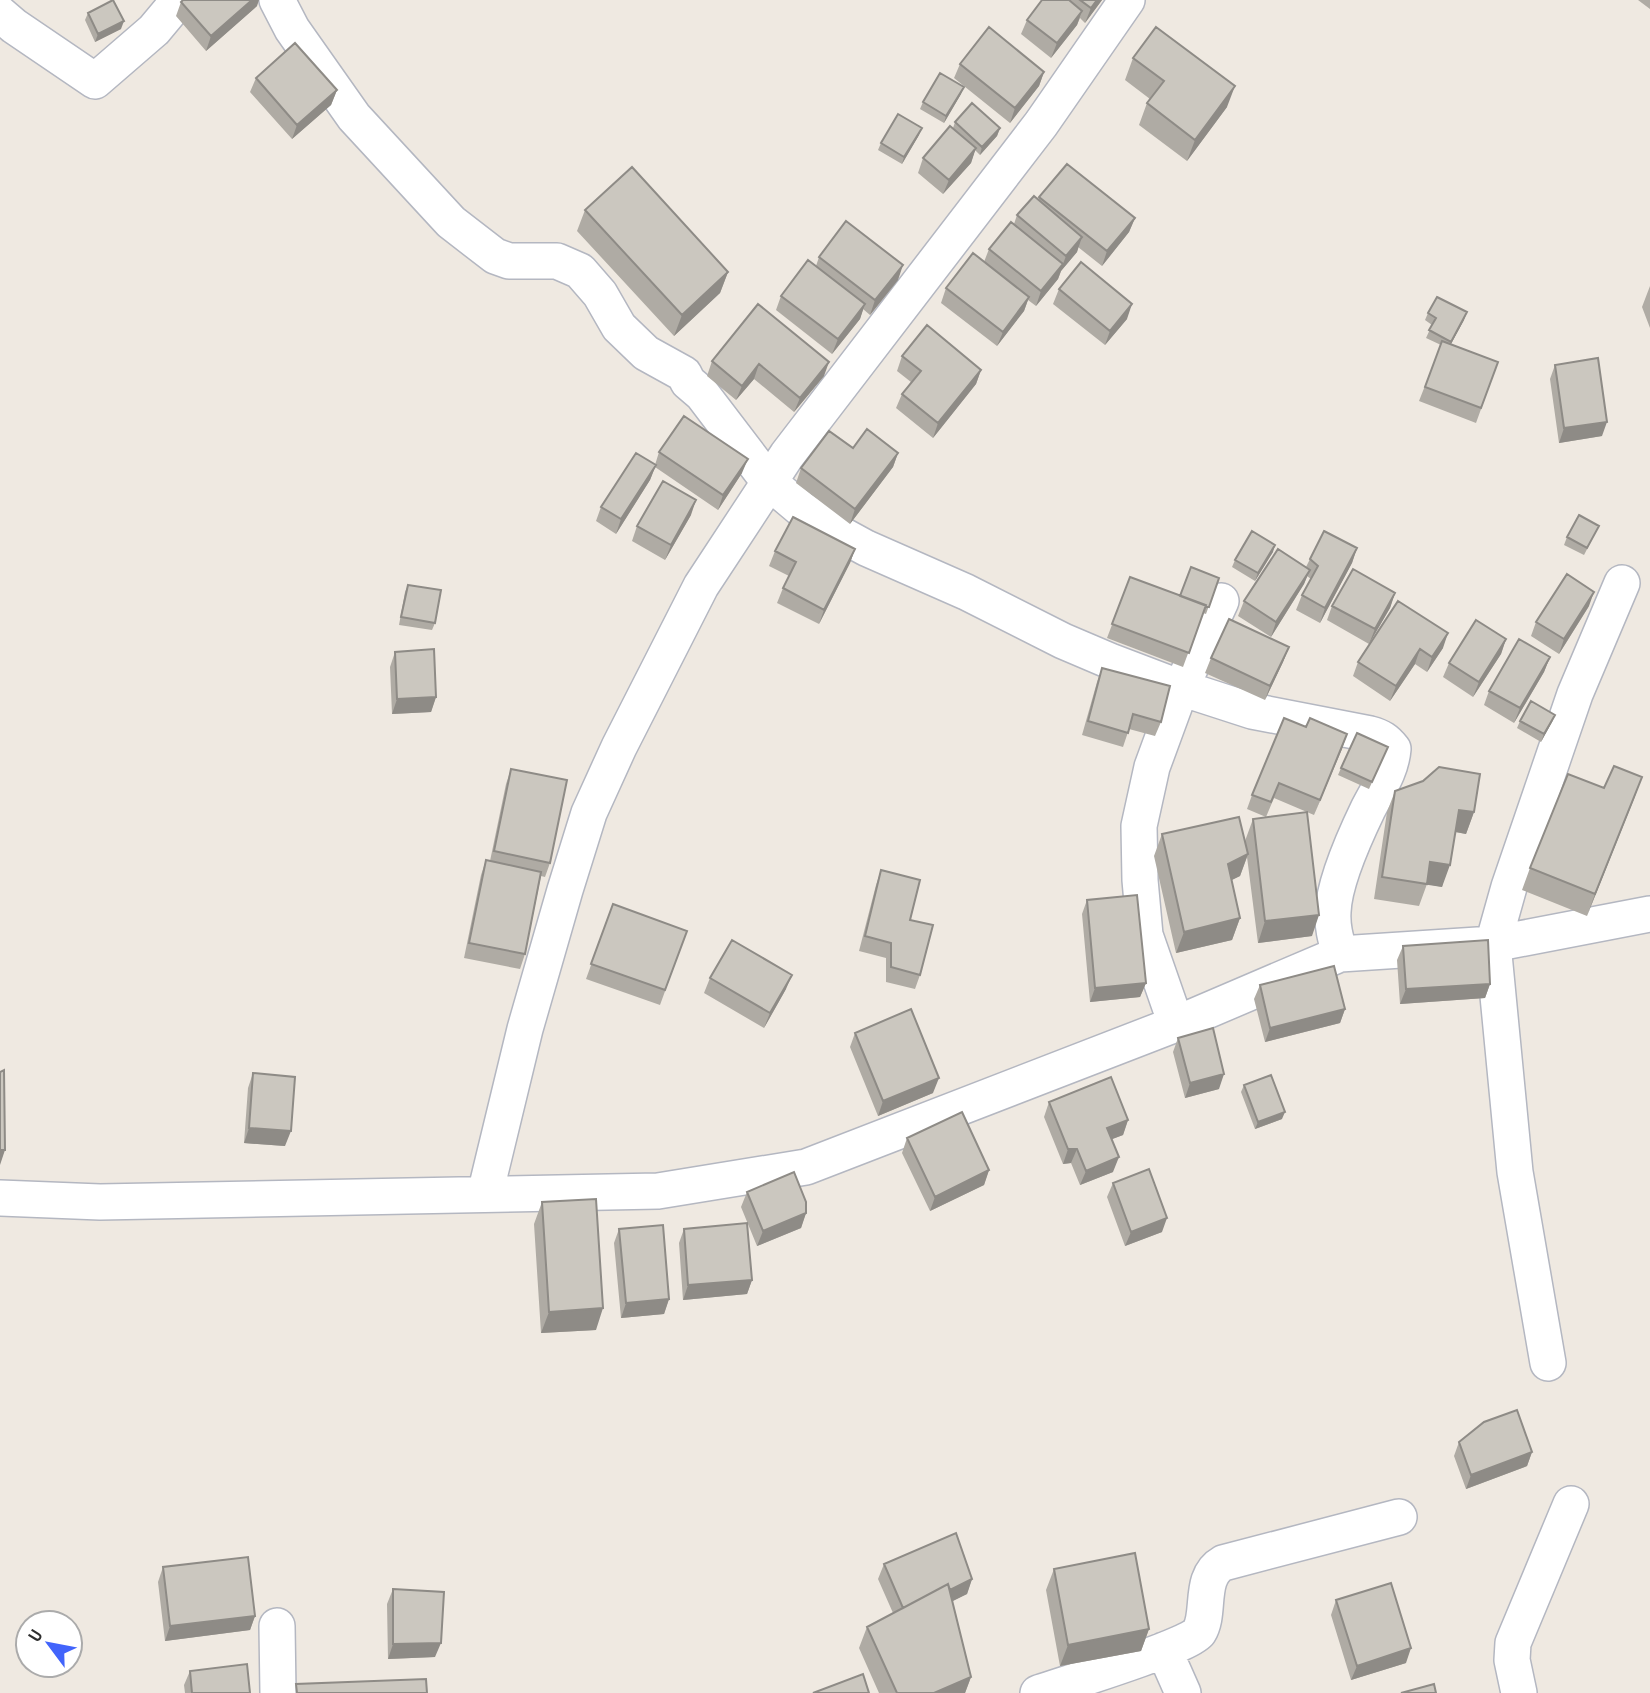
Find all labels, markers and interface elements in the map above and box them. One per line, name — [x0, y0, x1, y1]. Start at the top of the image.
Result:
north arrow — [14, 1609, 84, 1679]
text: U — [23, 1625, 48, 1646]

